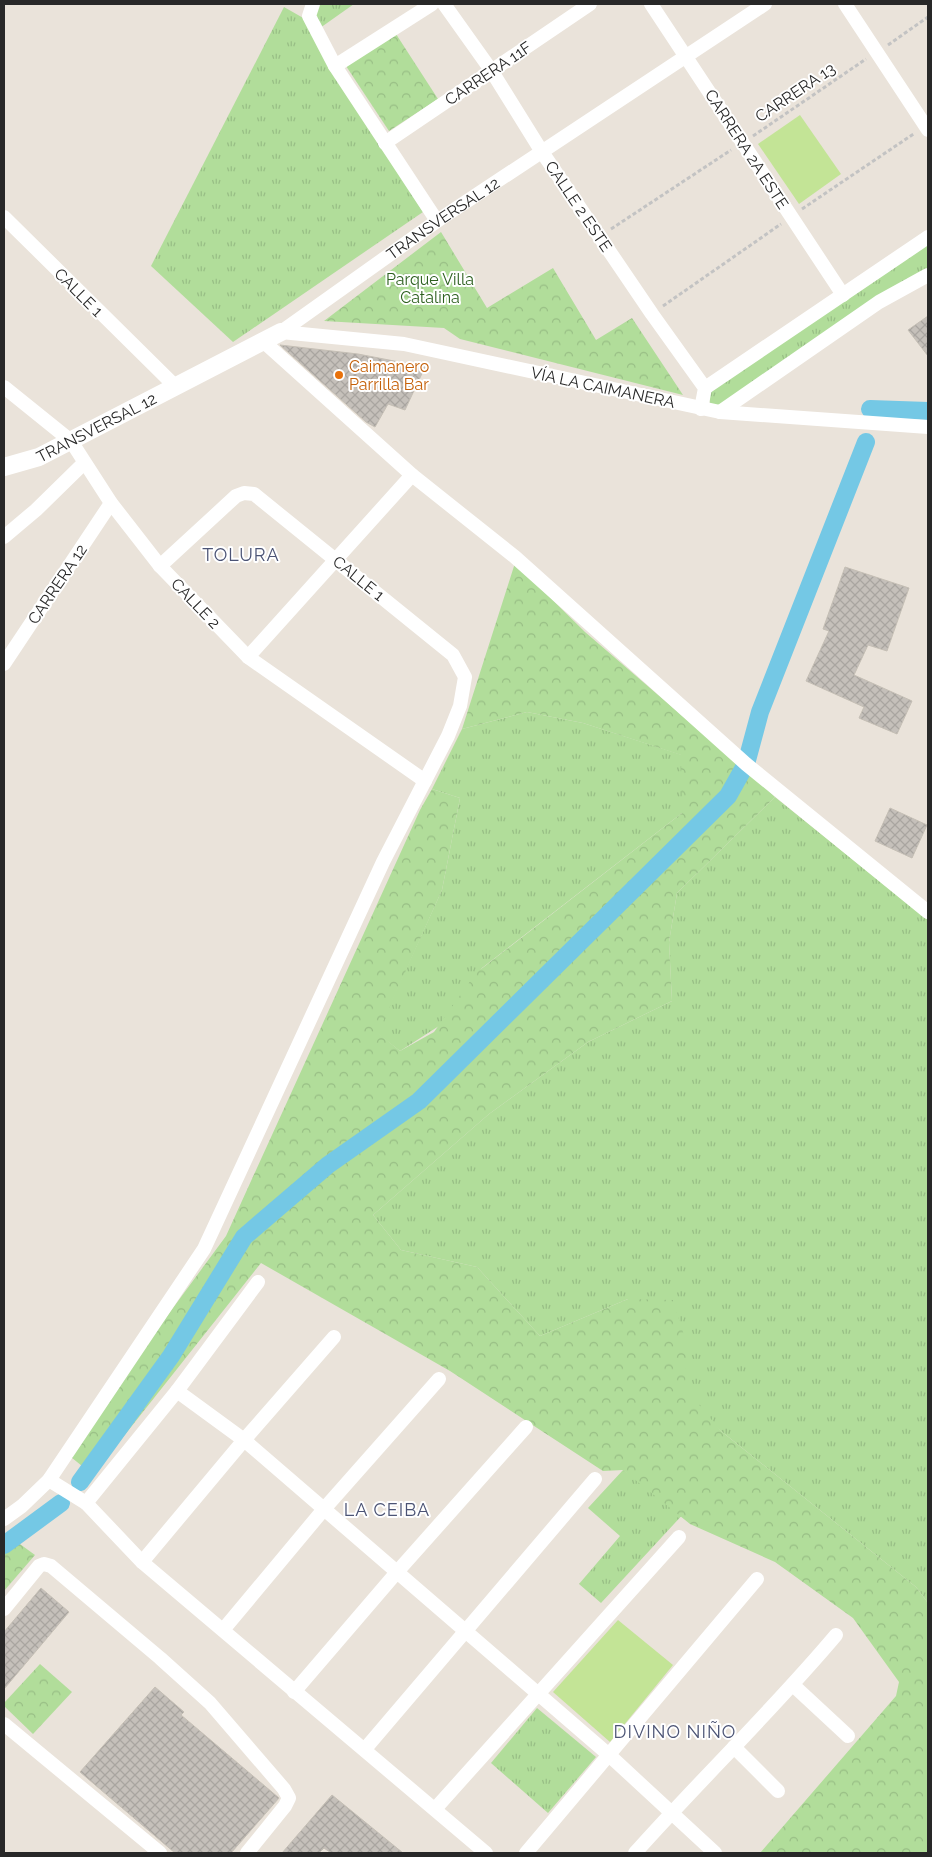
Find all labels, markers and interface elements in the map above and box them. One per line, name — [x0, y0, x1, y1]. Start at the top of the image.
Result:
street label: CARRERA 11F — [441, 38, 535, 109]
street label: CARRERA 13 — [752, 59, 839, 126]
street label: CARRERA 2A ESTE — [701, 86, 792, 213]
street label: CALLE 2 ESTE — [541, 157, 616, 255]
street label: TRANSVERSAL 12 — [383, 173, 503, 264]
street label: CALLE 1 — [50, 264, 107, 321]
park label: Parque Villa Catalina — [386, 270, 474, 307]
place label: Caimanero Parrilla Bar — [349, 357, 429, 394]
street label: VÍA LA CAIMANERA — [529, 362, 677, 412]
marker: Caimanero Parrilla Bar — [333, 369, 345, 381]
street label: TRANSVERSAL 12 — [33, 389, 160, 467]
street label: CARRERA 12 — [24, 541, 91, 628]
district label: TOLURA — [202, 544, 280, 565]
street label: CALLE 1 — [329, 552, 388, 605]
street label: CALLE 2 — [167, 574, 224, 632]
district label: LA CEIBA — [344, 1499, 430, 1520]
district label: DIVINO NIÑO — [614, 1721, 736, 1742]

